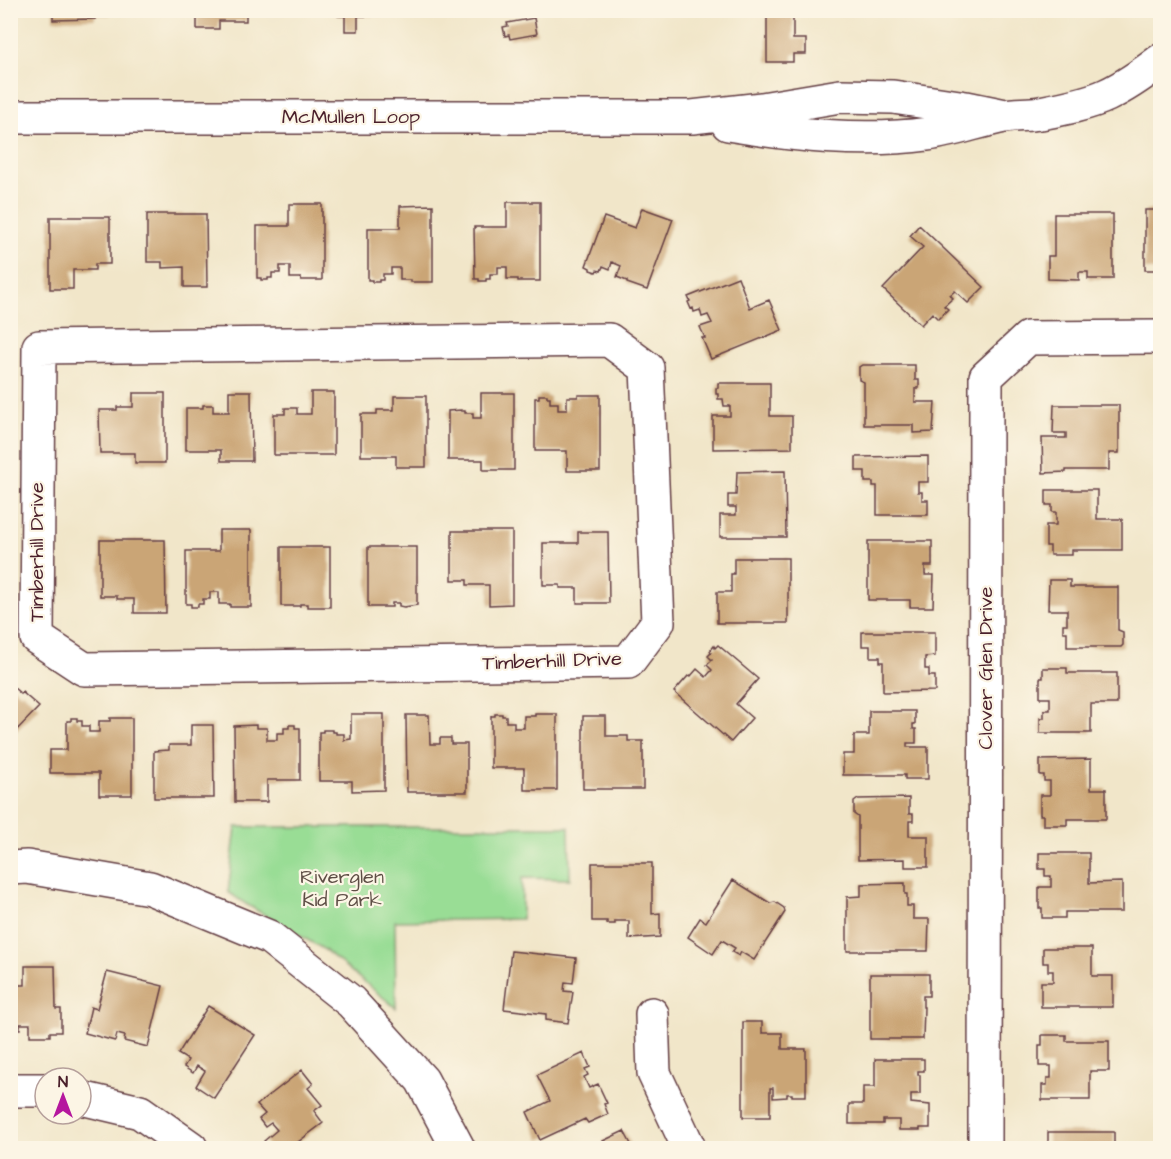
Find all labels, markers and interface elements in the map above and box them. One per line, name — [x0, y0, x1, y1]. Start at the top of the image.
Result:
street label: McMullen Loop — [282, 103, 420, 131]
street label: Timberhill Drive — [23, 482, 51, 622]
street label: Clover Glen Drive — [972, 586, 1000, 749]
street label: Timberhill Drive — [482, 645, 622, 677]
park label: Riverglen Kid Park — [300, 863, 384, 914]
north arrow — [33, 1066, 93, 1126]
text: N — [58, 1071, 68, 1093]

